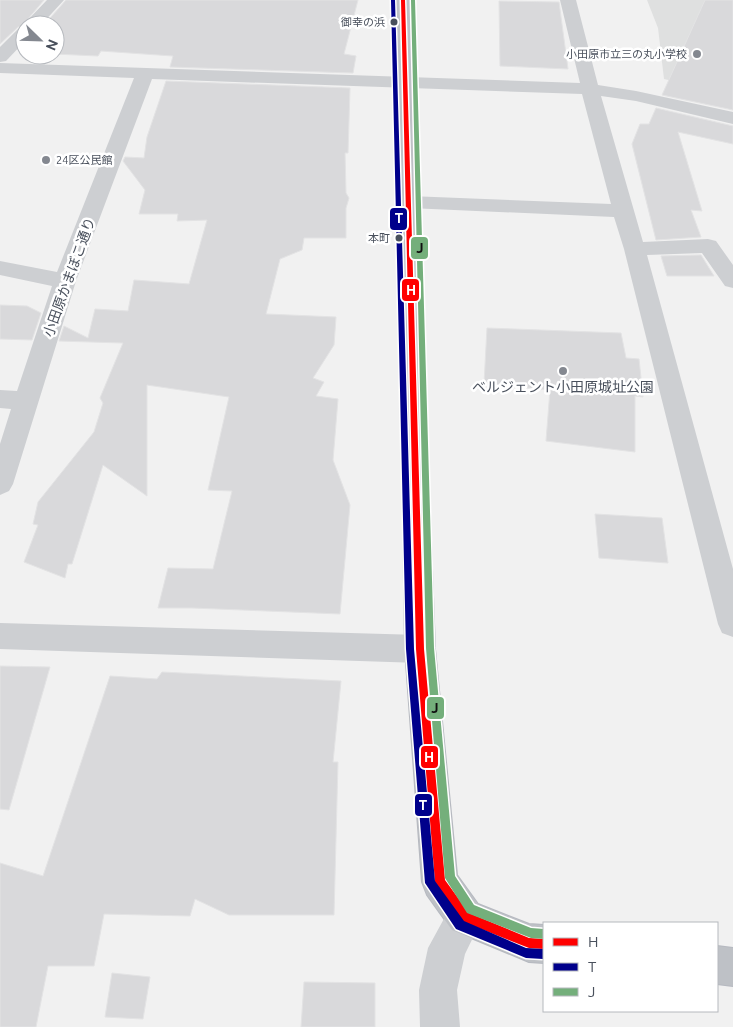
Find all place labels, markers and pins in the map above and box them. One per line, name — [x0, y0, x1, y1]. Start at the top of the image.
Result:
place label: 御幸の浜 — [340, 16, 385, 28]
marker: 御幸の浜 — [389, 17, 399, 27]
place label: 小田原市立三の丸小学校 — [566, 48, 687, 60]
marker: 小田原市立三の丸小学校 — [691, 48, 703, 60]
marker: 24区公民館 — [40, 154, 52, 166]
place label: 24区公民館 — [56, 154, 112, 166]
place label: 本町 — [368, 232, 390, 244]
marker: 本町 — [394, 233, 404, 243]
marker: ベルジェント小田原城址公園 — [557, 365, 569, 377]
place label: ベルジェント小田原城址公園 — [472, 379, 654, 395]

